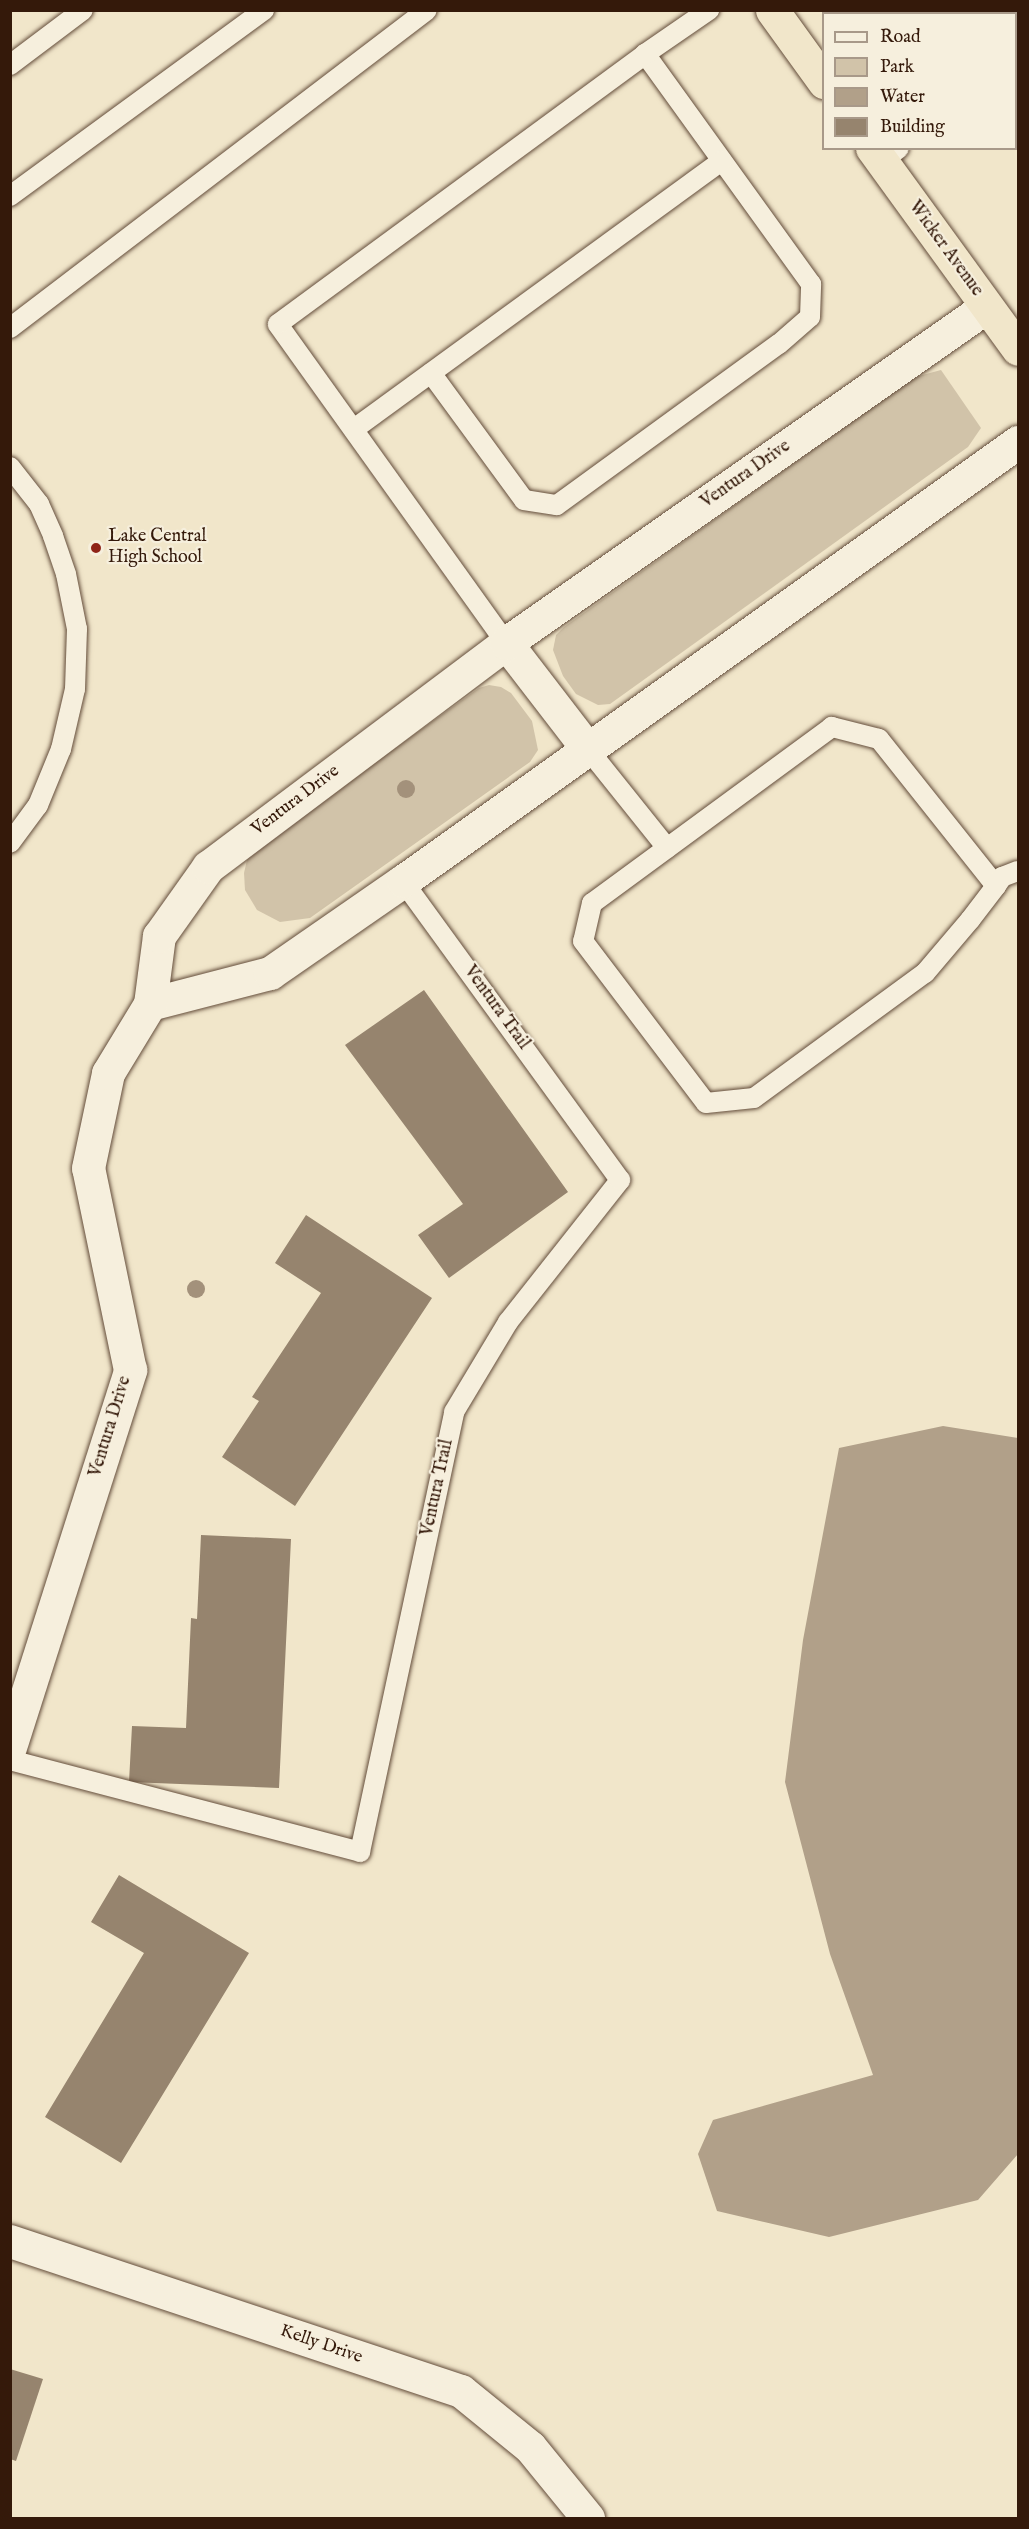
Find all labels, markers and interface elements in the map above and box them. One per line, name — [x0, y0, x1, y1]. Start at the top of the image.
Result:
legend — [822, 12, 1017, 150]
text: Road — [880, 26, 921, 49]
text: Park — [880, 56, 914, 79]
text: Water — [880, 86, 925, 109]
text: Building — [880, 116, 945, 139]
street label: Wicker Avenue — [903, 197, 987, 301]
street label: Ventura Drive — [697, 436, 795, 514]
place label: Lake Central High School — [108, 527, 206, 570]
marker: Lake Central High School — [89, 541, 103, 555]
street label: Ventura Drive — [248, 761, 344, 841]
street label: Ventura Trail — [458, 962, 534, 1054]
street label: Ventura Drive — [85, 1374, 137, 1480]
street label: Ventura Trail — [417, 1438, 459, 1538]
street label: Kelly Drive — [277, 2321, 365, 2369]

